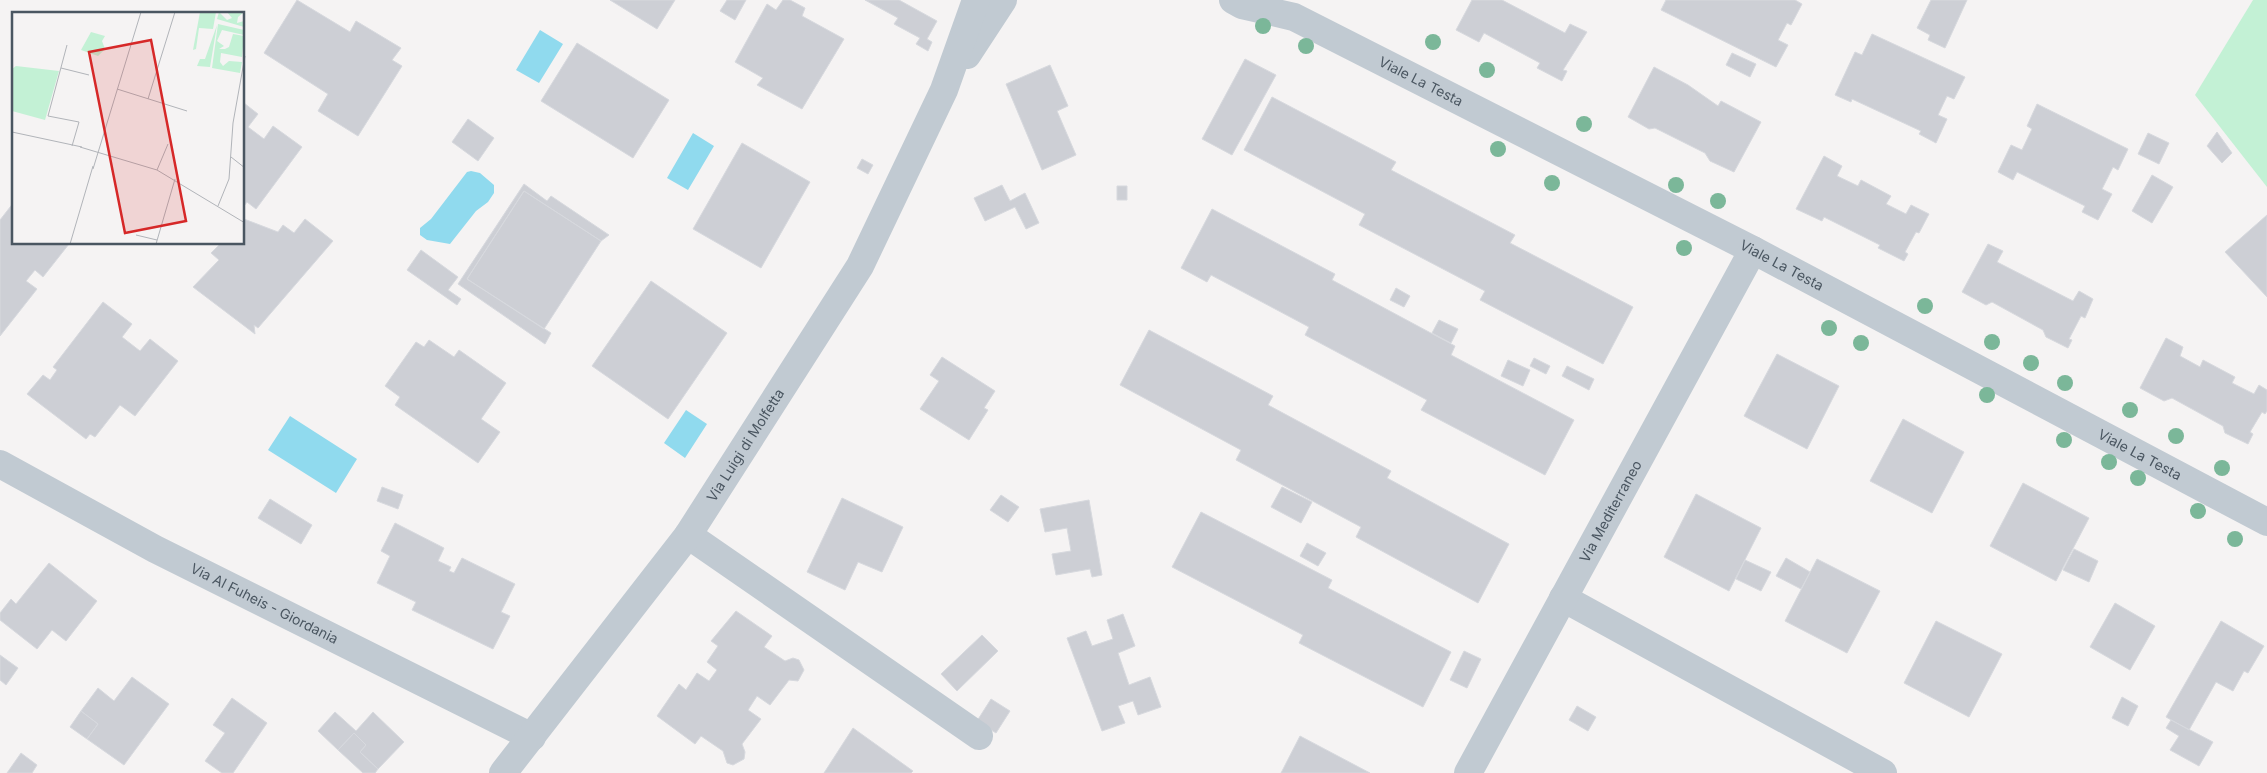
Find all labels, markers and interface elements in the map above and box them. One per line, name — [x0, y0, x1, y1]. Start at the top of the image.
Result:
inset map — [12, 12, 245, 245]
street label: Viale La Testa — [1376, 53, 1466, 109]
street label: Viale La Testa — [1737, 236, 1827, 294]
street label: Via Luigi di Molfetta — [703, 385, 787, 505]
street label: Viale La Testa — [2095, 425, 2185, 483]
street label: Via Mediterraneo — [1575, 457, 1645, 565]
street label: Via Al Fuheis - Giordania — [188, 559, 341, 647]

